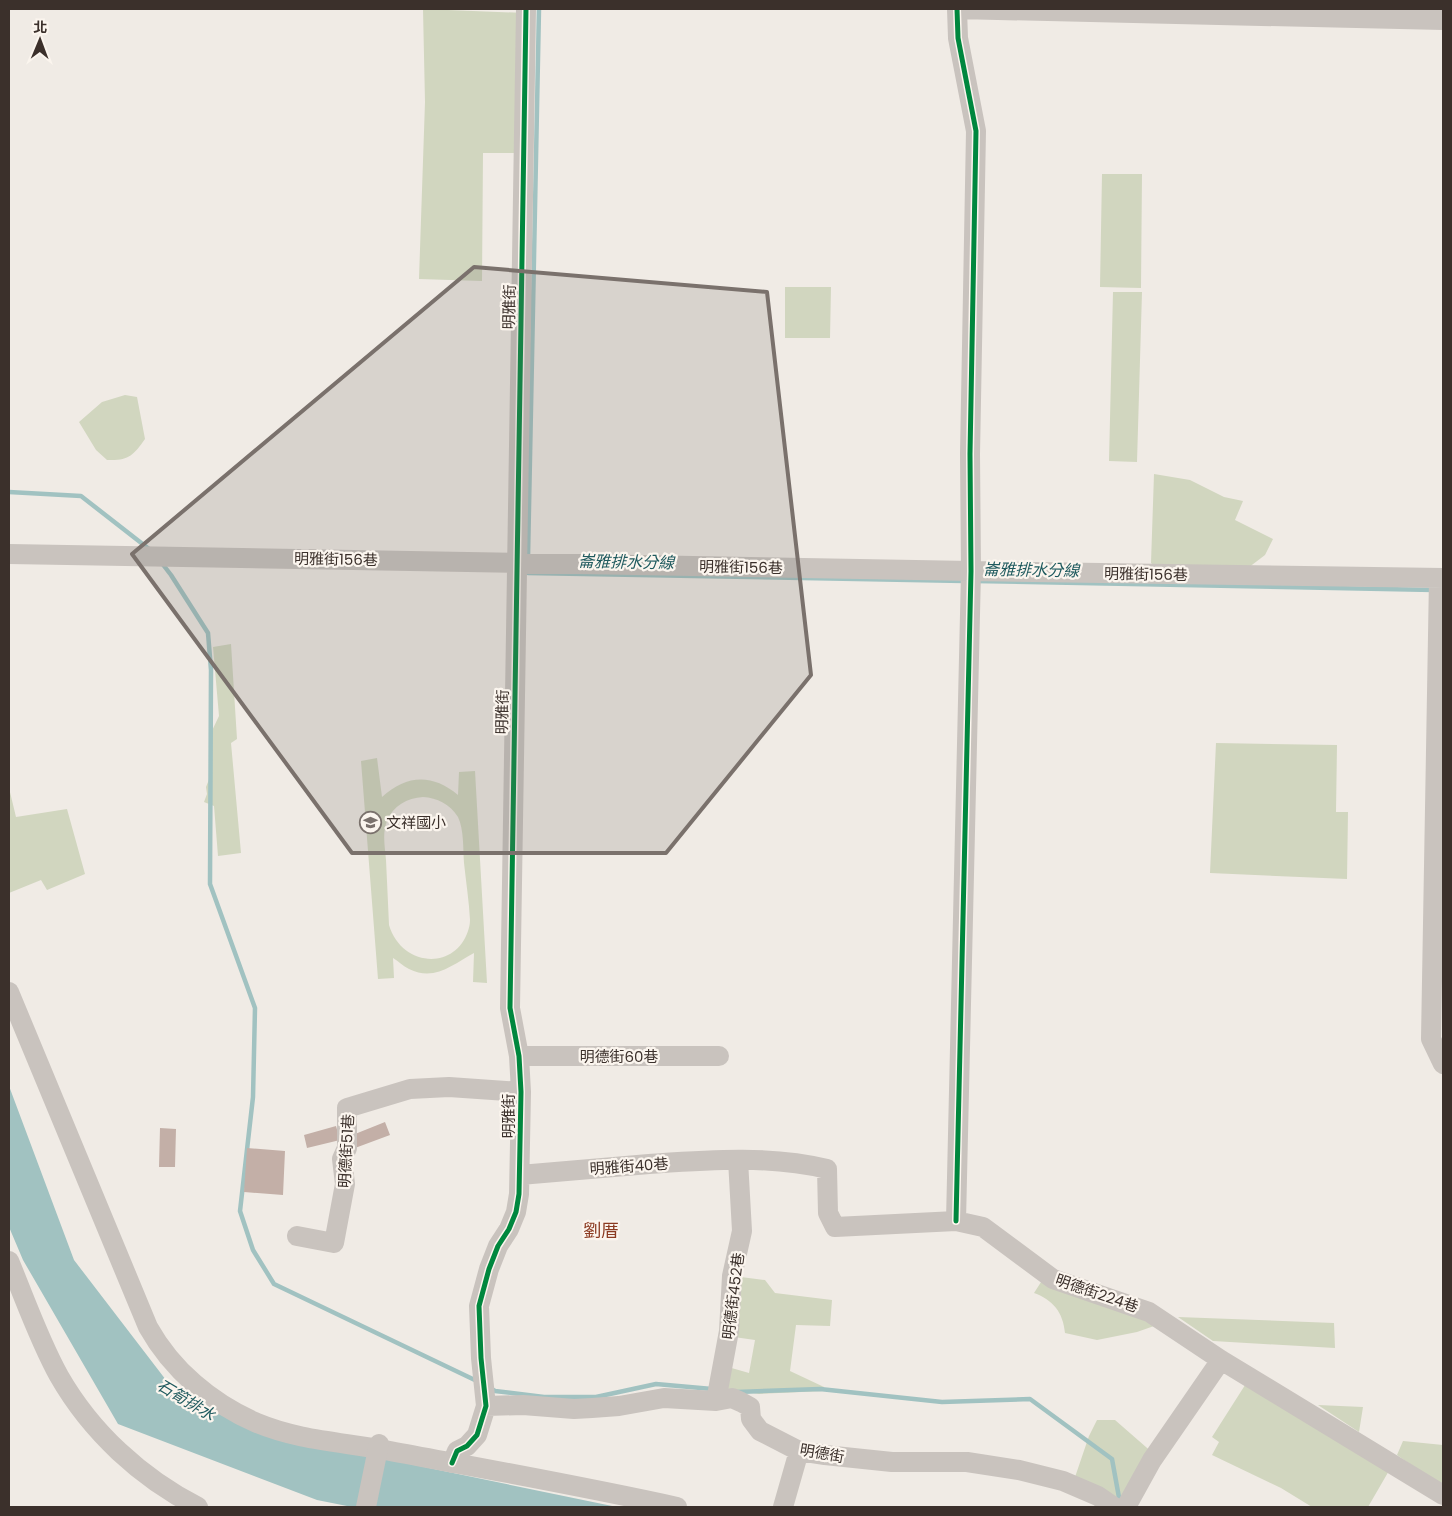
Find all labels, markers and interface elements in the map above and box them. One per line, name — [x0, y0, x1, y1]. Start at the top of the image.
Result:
north arrow — [15, 15, 65, 65]
text: 北 — [33, 17, 47, 37]
street label: 明雅街 — [498, 284, 520, 330]
street label: 明雅街156巷 — [294, 548, 378, 570]
water label: 崙雅排水分線 — [578, 550, 676, 574]
street label: 明雅街156巷 — [699, 556, 783, 578]
water label: 崙雅排水分線 — [983, 558, 1081, 582]
street label: 明雅街156巷 — [1104, 563, 1188, 585]
street label: 明雅街 — [491, 689, 513, 735]
school or university icon: 文祥國小 — [358, 810, 382, 834]
place label: 文祥國小 — [386, 812, 446, 833]
street label: 明德街60巷 — [580, 1046, 658, 1067]
street label: 明雅街 — [498, 1093, 519, 1139]
street label: 明德街51巷 — [334, 1113, 358, 1189]
street label: 明雅街40巷 — [589, 1153, 669, 1179]
district label: 劉厝 — [583, 1218, 619, 1243]
street label: 明德街452巷 — [717, 1251, 749, 1341]
street label: 明德街224巷 — [1053, 1269, 1141, 1317]
water label: 石筍排水 — [153, 1374, 220, 1427]
street label: 明德街 — [798, 1439, 846, 1467]

